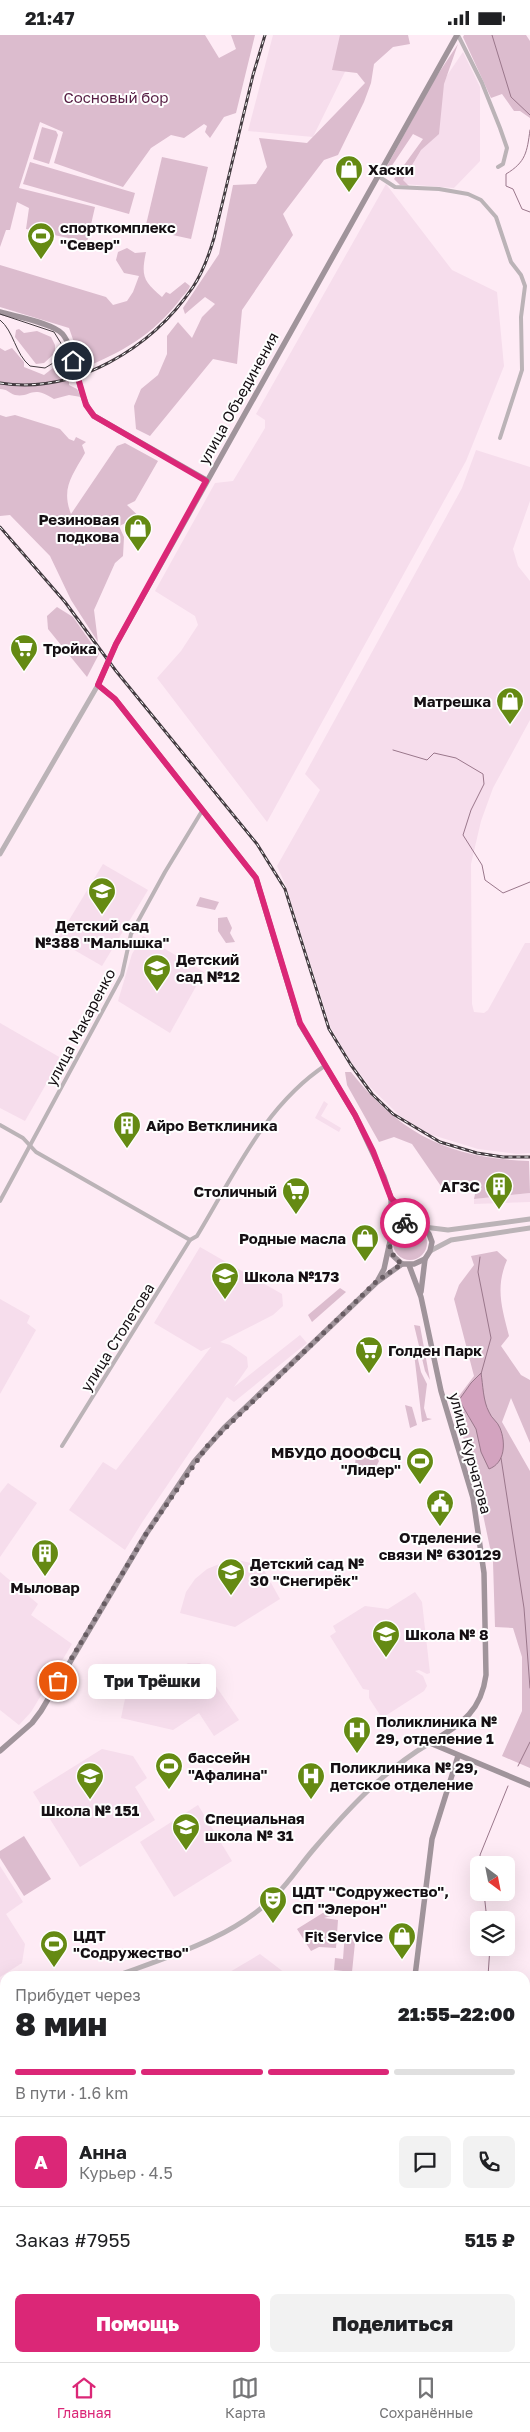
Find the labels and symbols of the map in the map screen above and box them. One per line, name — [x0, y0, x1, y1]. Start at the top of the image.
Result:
park label: Сосновый бор — [63, 88, 169, 106]
shop icon: Хаски — [334, 154, 364, 193]
place label: Хаски — [368, 160, 414, 178]
place label: спорткомплекс "Север" — [60, 218, 176, 253]
sports icon: спорткомплекс "Север" — [26, 221, 56, 260]
street label: улица Объединения — [194, 329, 282, 467]
pin — [52, 340, 94, 382]
place label: Резиновая подкова — [38, 510, 119, 545]
shop icon: Резиновая подкова — [123, 513, 153, 552]
supermarket icon: Тройка — [9, 633, 39, 672]
place label: Тройка — [43, 639, 97, 657]
shop icon: Матрешка — [495, 686, 525, 725]
place label: Матрешка — [413, 692, 491, 710]
school or university icon: Детский сад №388 "Малышка" — [87, 876, 117, 915]
place label: Детский сад №388 "Малышка" — [35, 916, 169, 951]
place label: Детский сад №12 — [176, 950, 240, 985]
school or university icon: Детский сад №12 — [142, 953, 172, 992]
street label: улица Макаренко — [41, 965, 119, 1089]
building icon: Айро Ветклиника — [112, 1110, 142, 1149]
place label: Айро Ветклиника — [146, 1116, 278, 1134]
building icon: АГЗС — [484, 1171, 514, 1210]
supermarket icon: Столичный — [281, 1176, 311, 1215]
place label: АГЗС — [440, 1177, 480, 1195]
place label: Столичный — [193, 1182, 277, 1200]
courier — [380, 1198, 430, 1248]
shop icon: Родные масла — [350, 1223, 380, 1262]
place label: Родные масла — [239, 1229, 346, 1247]
school or university icon: Школа №173 — [210, 1261, 240, 1300]
place label: Школа №173 — [244, 1267, 339, 1285]
street label: улица Столетова — [76, 1279, 158, 1395]
supermarket icon: Голден Парк — [354, 1335, 384, 1374]
place label: Голден Парк — [388, 1341, 482, 1359]
street label: улица Курчатова — [446, 1390, 496, 1516]
place label: МБУДО ДООФСЦ "Лидер" — [271, 1443, 401, 1478]
sports icon: МБУДО ДООФСЦ "Лидер" — [405, 1446, 435, 1485]
public building icon: Отделение связи № 630129 — [425, 1488, 455, 1527]
place label: Отделение связи № 630129 — [379, 1528, 501, 1563]
building icon: Мыловар — [30, 1538, 60, 1577]
place label: Детский сад № 30 "Снегирёк" — [250, 1554, 364, 1589]
school or university icon: Детский сад № 30 "Снегирёк" — [216, 1557, 246, 1596]
place label: Мыловар — [10, 1578, 80, 1596]
school or university icon: Школа № 8 — [371, 1619, 401, 1658]
place label: Школа № 8 — [405, 1625, 489, 1643]
pin — [37, 1660, 79, 1702]
callout: Три Трёшки — [88, 1663, 216, 1699]
place label: Поликлиника № 29, отделение 1 — [376, 1712, 498, 1747]
hospital icon: Поликлиника № 29, отделение 1 — [342, 1715, 372, 1754]
place label: бассейн "Афалина" — [188, 1748, 267, 1783]
sports icon: бассейн "Афалина" — [154, 1751, 184, 1790]
place label: Поликлиника № 29, детское отделение — [330, 1758, 478, 1793]
school or university icon: Школа № 151 — [75, 1761, 105, 1800]
hospital icon: Поликлиника № 29, детское отделение — [296, 1761, 326, 1800]
place label: Школа № 151 — [41, 1801, 140, 1819]
place label: Специальная школа № 31 — [205, 1809, 305, 1844]
school or university icon: Специальная школа № 31 — [171, 1812, 201, 1851]
north arrow — [470, 1856, 515, 1901]
place label: ЦДТ "Содружество", СП "Элерон" — [292, 1882, 449, 1917]
theatre icon: ЦДТ "Содружество", СП "Элерон" — [258, 1885, 288, 1924]
shop icon: Fit Service — [387, 1921, 417, 1960]
place label: ЦДТ "Содружество" — [73, 1926, 189, 1961]
place label: Fit Service — [305, 1927, 383, 1945]
sports icon: ЦДТ "Содружество" — [39, 1929, 69, 1968]

